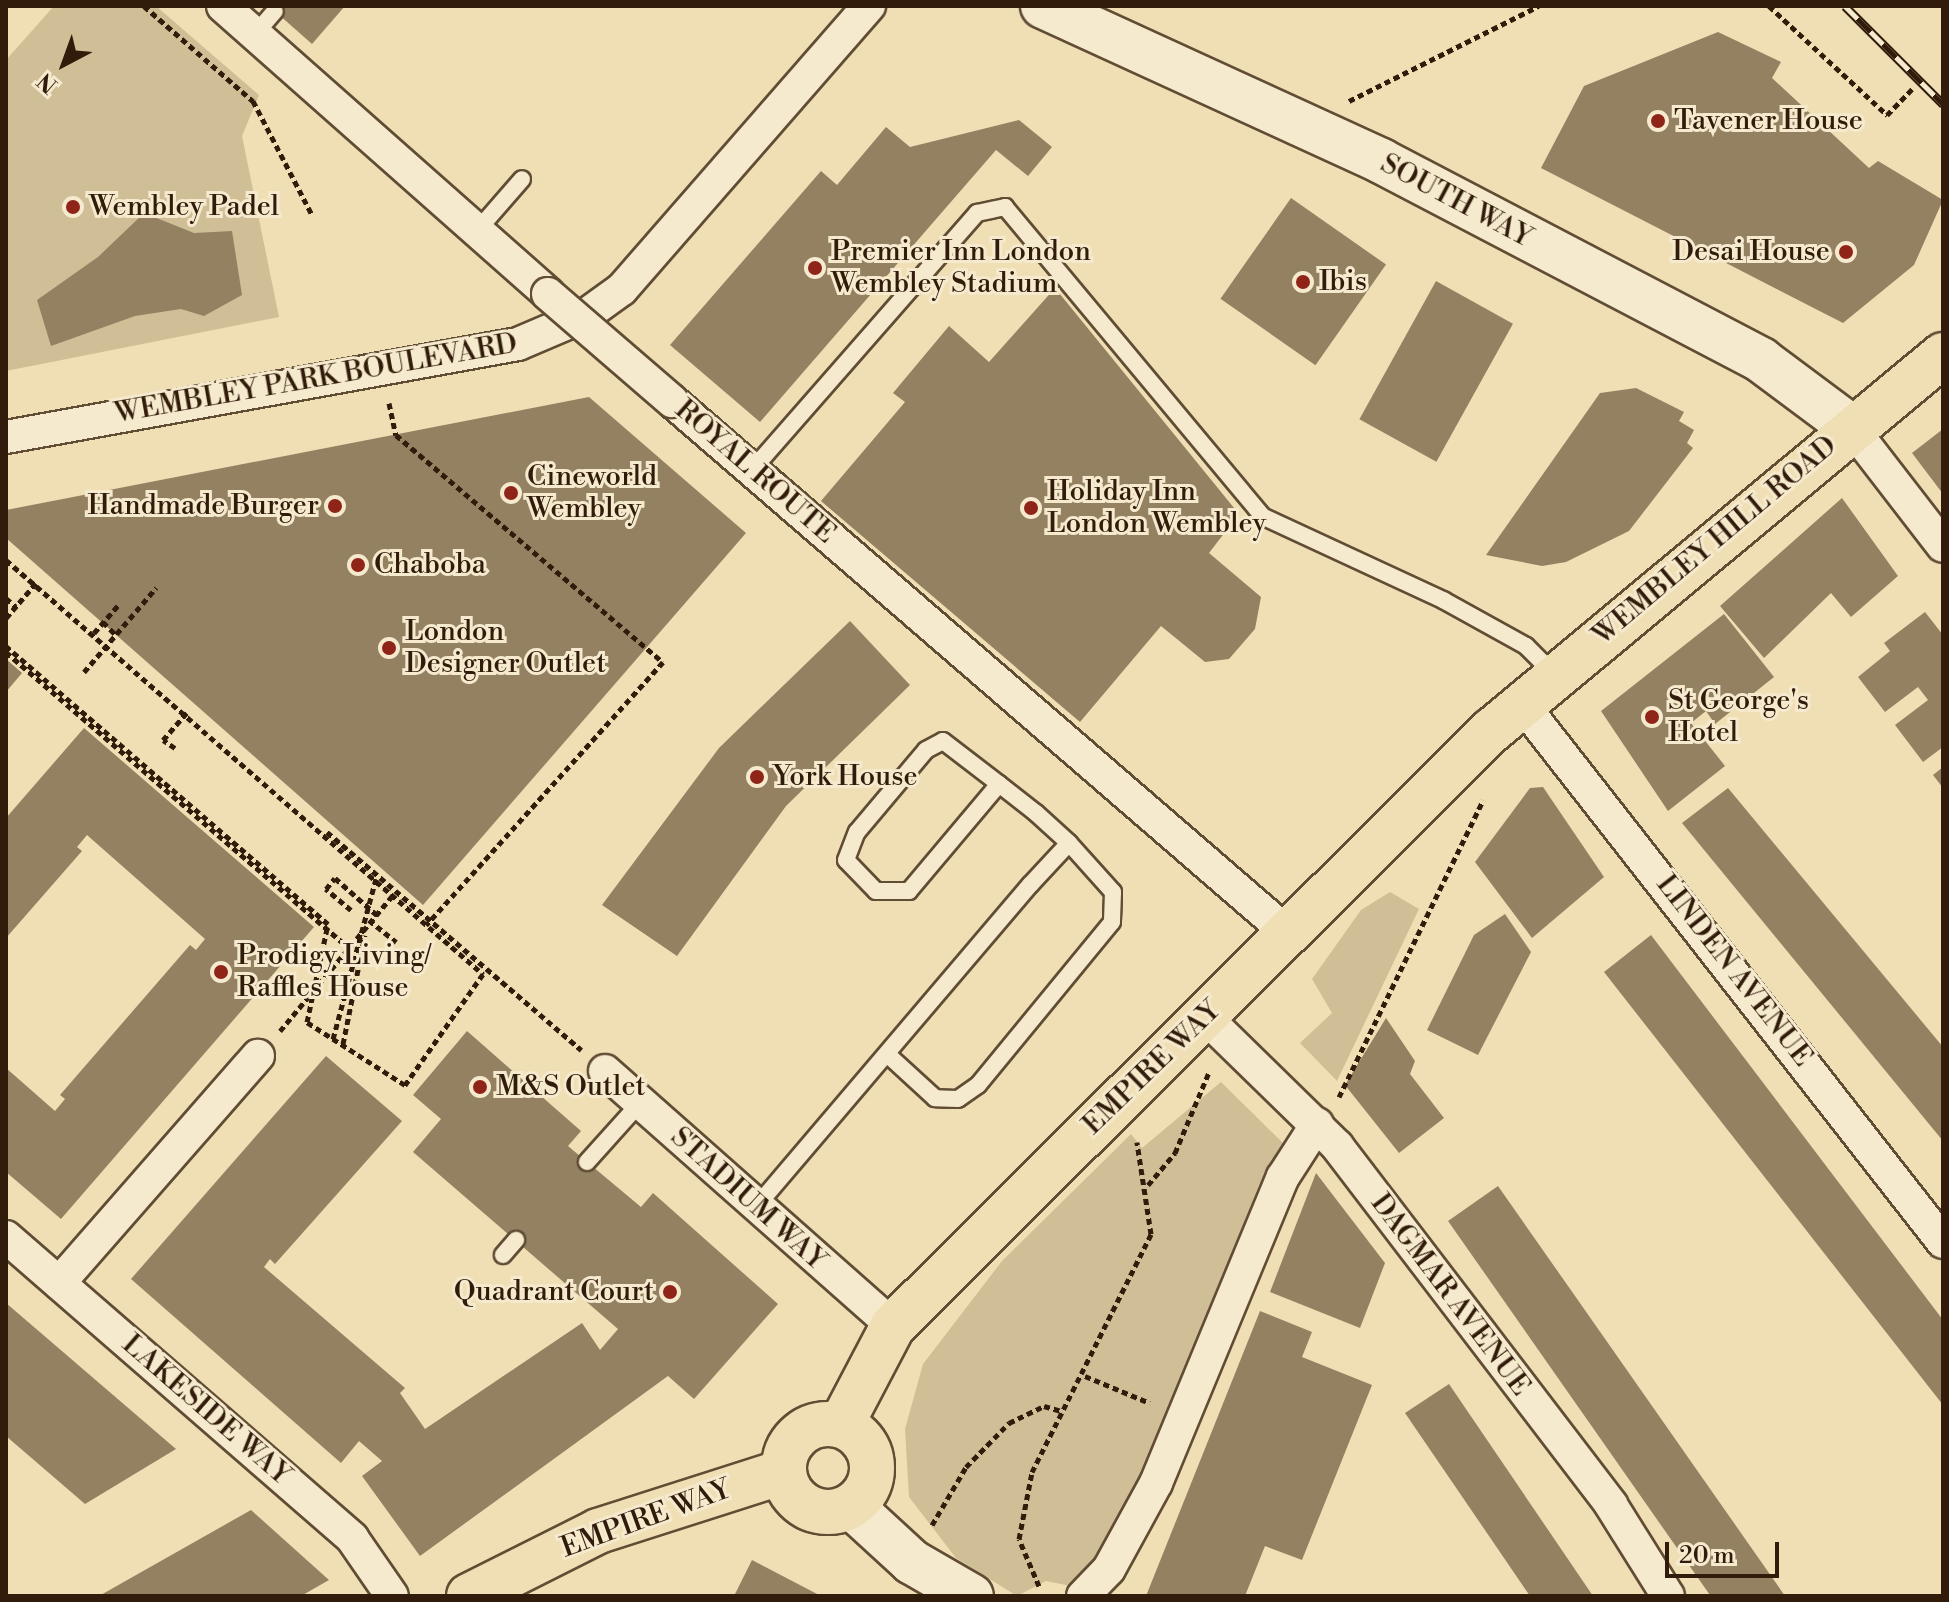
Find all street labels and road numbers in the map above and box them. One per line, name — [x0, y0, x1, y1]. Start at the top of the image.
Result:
street label: SOUTH WAY — [1375, 147, 1537, 255]
street label: WEMBLEY PARK BOULEVARD — [112, 327, 520, 431]
street label: ROYAL ROUTE — [668, 393, 842, 551]
street label: WEMBLEY HILL ROAD — [1586, 429, 1844, 653]
street label: LINDEN AVENUE — [1649, 868, 1819, 1074]
street label: EMPIRE WAY — [1076, 994, 1228, 1142]
street label: STADIUM WAY — [663, 1121, 833, 1277]
street label: DAGMAR AVENUE — [1363, 1187, 1537, 1403]
street label: LAKESIDE WAY — [115, 1328, 297, 1492]
street label: EMPIRE WAY — [557, 1473, 735, 1565]

